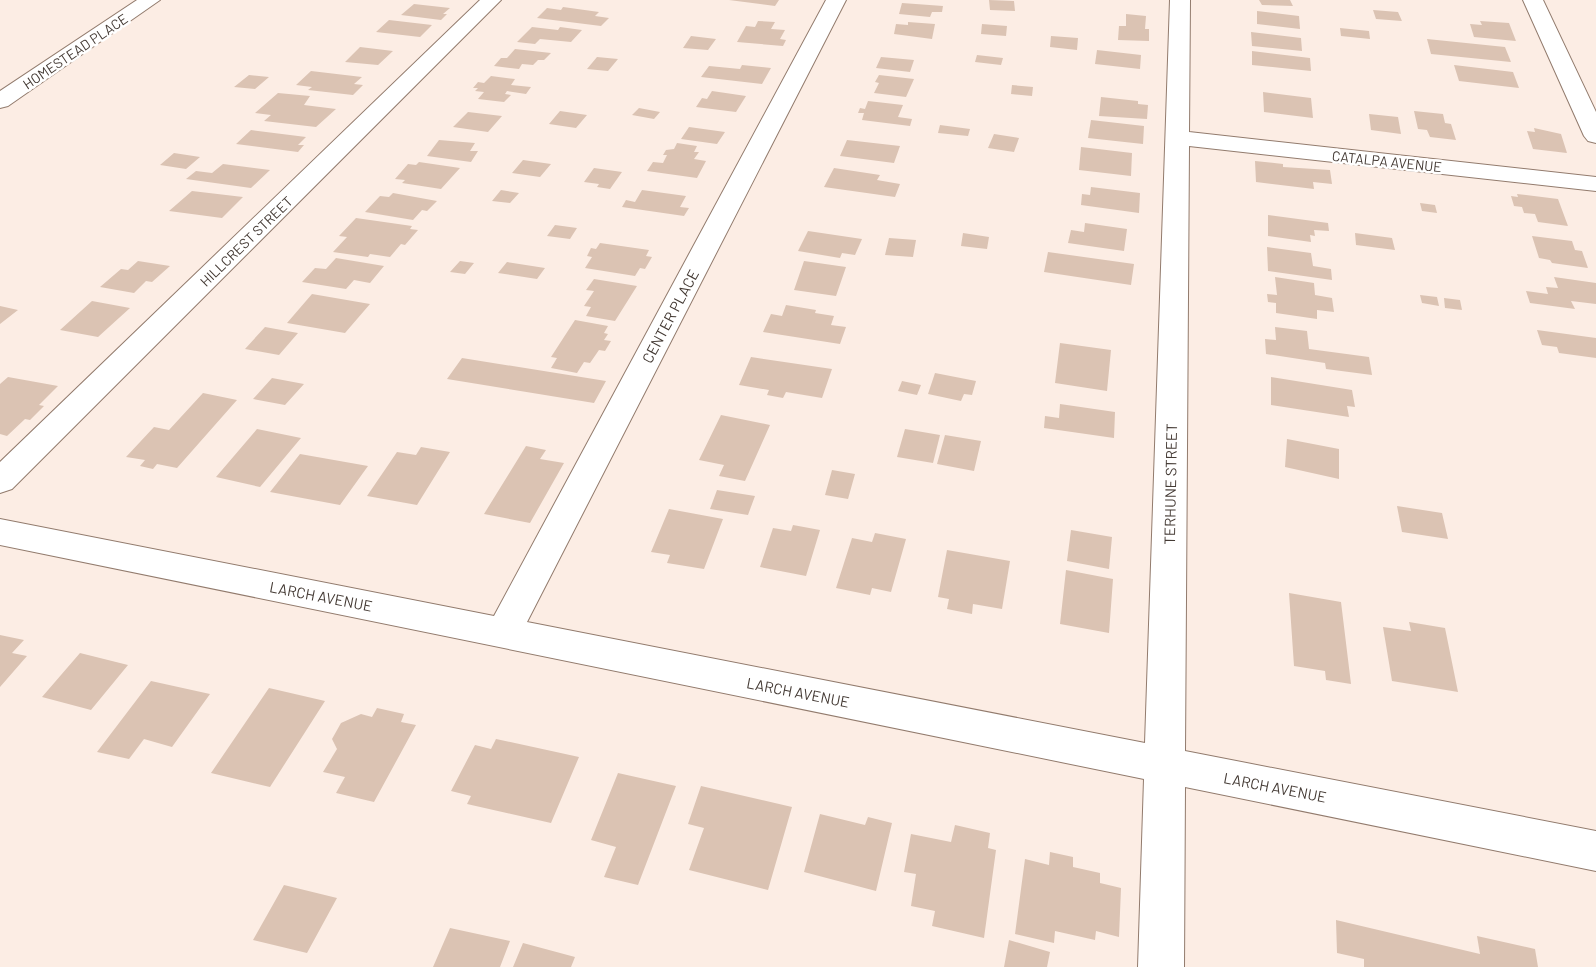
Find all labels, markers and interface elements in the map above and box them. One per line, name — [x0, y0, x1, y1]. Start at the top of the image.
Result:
street label: HOMESTEAD PLACE — [19, 10, 131, 92]
street label: CATALPA AVENUE — [1331, 147, 1443, 175]
street label: HILLCREST STREET — [196, 192, 296, 290]
street label: CENTER PLACE — [638, 266, 702, 366]
street label: TERHUNE STREET — [1160, 423, 1180, 545]
street label: LARCH AVENUE — [268, 577, 374, 615]
street label: LARCH AVENUE — [745, 673, 851, 711]
street label: LARCH AVENUE — [1222, 768, 1328, 806]

